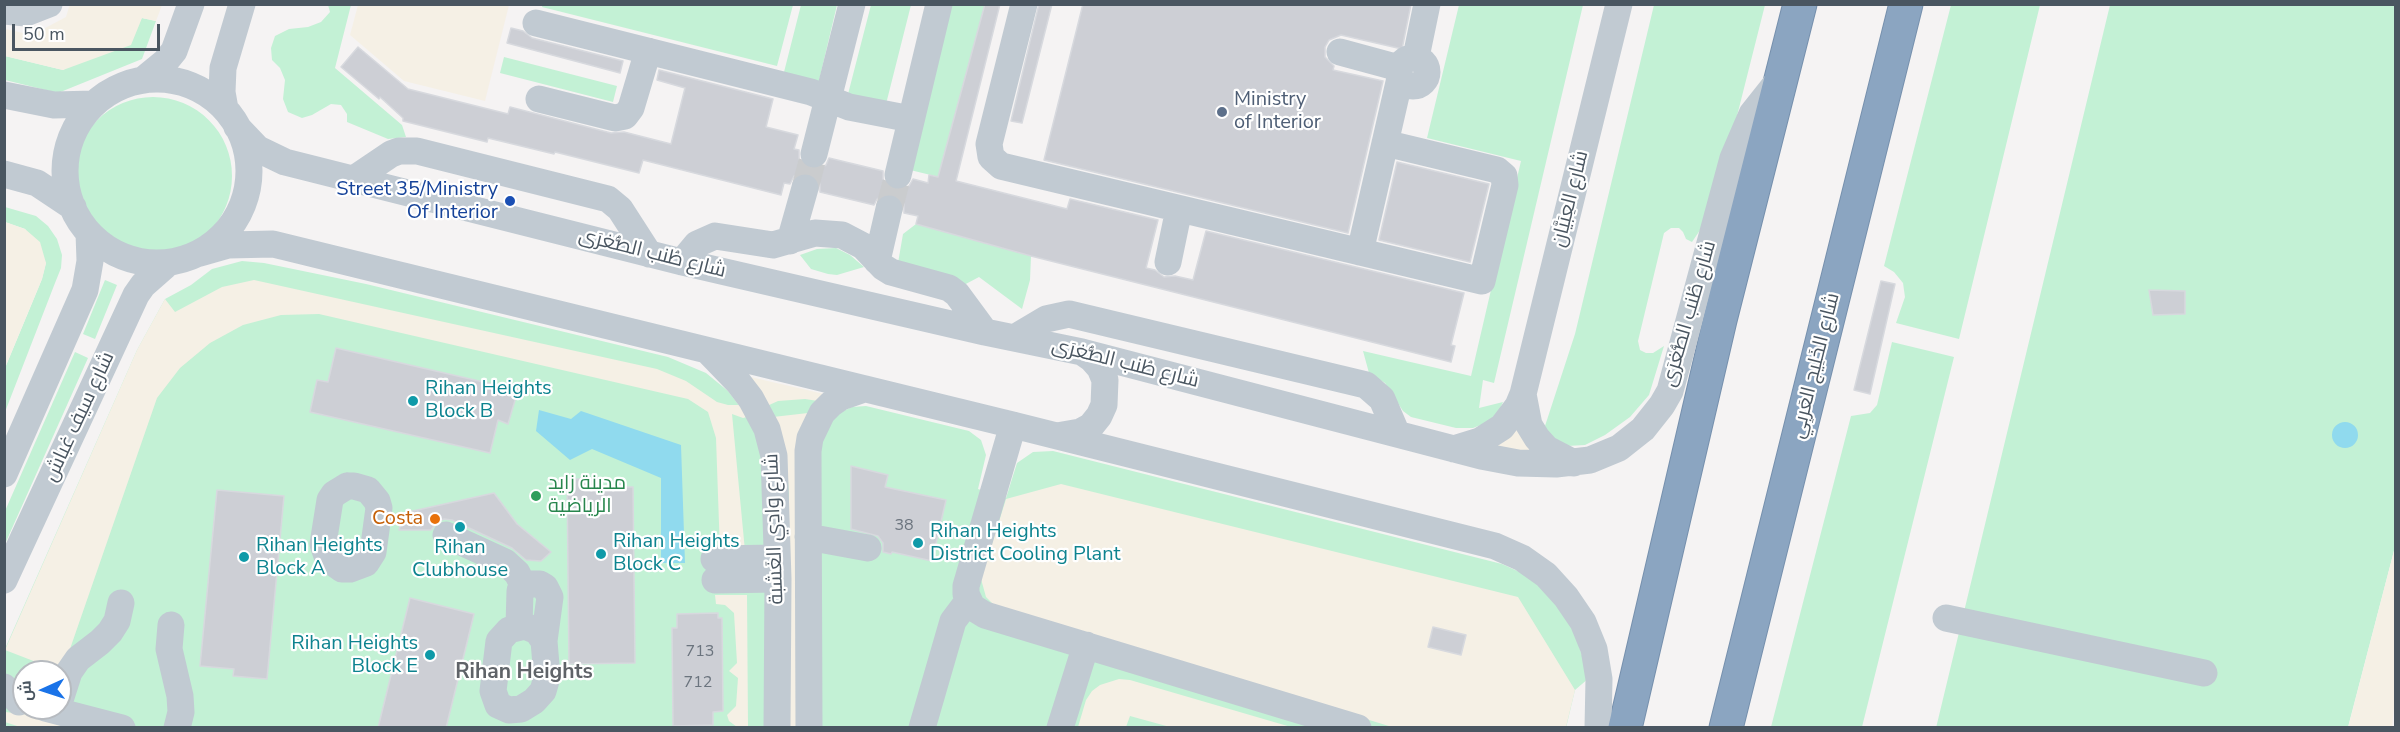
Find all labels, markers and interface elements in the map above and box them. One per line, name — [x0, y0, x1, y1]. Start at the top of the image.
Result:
scale bar — [15, 12, 164, 50]
text: 50 m — [23, 22, 65, 46]
place label: Ministry of Interior — [1234, 88, 1321, 135]
marker: Ministry of Interior — [1215, 105, 1229, 119]
street label: شارع العِبَيَّان — [1547, 148, 1595, 250]
place label: Street 35/Ministry Of Interior — [336, 178, 498, 225]
marker: Street 35/Ministry Of Interior — [503, 194, 517, 208]
street label: شارع طُنب الصُّغرَى — [576, 224, 728, 284]
street label: شارع طُنب الصُّغرَى — [1658, 238, 1722, 390]
street label: شارع الخَلِيج العَربِي — [1786, 291, 1846, 441]
street label: شارع طُنب الصُّغرَى — [1049, 334, 1201, 394]
street label: شارع سيف غباش — [39, 348, 121, 486]
place label: Rihan Heights Block B — [425, 377, 552, 424]
marker: Rihan Heights Block B — [406, 394, 420, 408]
street label: شارع وادِي الغَشبة — [760, 453, 790, 605]
place label: مدينة زايد الرياضية — [548, 472, 626, 519]
marker: مدينة زايد الرياضية — [529, 489, 543, 503]
place label: Costa — [372, 507, 423, 531]
marker: Costa — [428, 512, 442, 526]
house number: 38 — [894, 516, 914, 536]
marker: Rihan Clubhouse — [453, 520, 467, 534]
place label: Rihan Heights District Cooling Plant — [930, 520, 1121, 567]
place label: Rihan Heights Block C — [613, 530, 740, 577]
place label: Rihan Heights Block A — [256, 534, 383, 581]
place label: Rihan Clubhouse — [412, 536, 508, 583]
marker: Rihan Heights District Cooling Plant — [911, 536, 925, 550]
marker: Rihan Heights Block C — [594, 547, 608, 561]
marker: Rihan Heights Block A — [237, 550, 251, 564]
place label: Rihan Heights Block E — [291, 632, 418, 679]
house number: 713 — [686, 642, 714, 662]
marker: Rihan Heights Block E — [423, 648, 437, 662]
north arrow — [12, 660, 72, 720]
district label: Rihan Heights — [455, 660, 593, 686]
house number: 712 — [684, 673, 712, 693]
text: ش — [14, 680, 38, 702]

